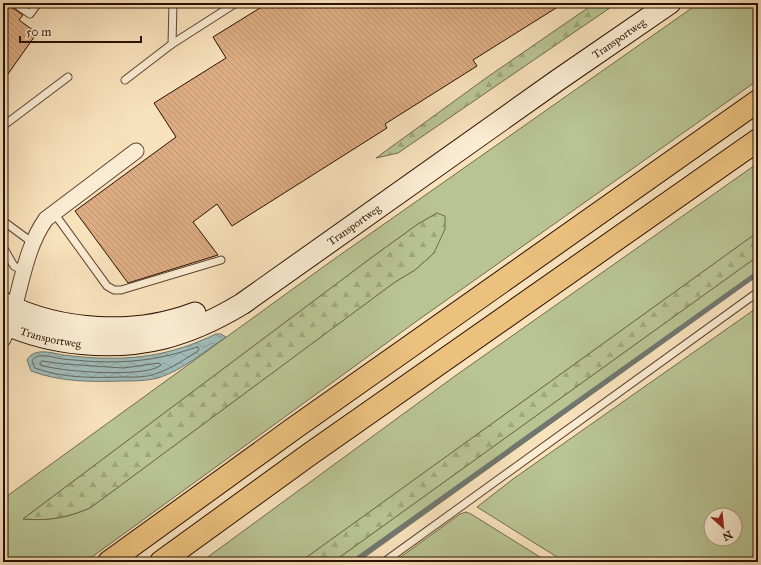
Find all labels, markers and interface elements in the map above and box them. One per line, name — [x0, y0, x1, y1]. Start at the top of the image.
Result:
street label: Transportweg — [590, 15, 649, 62]
scale bar — [20, 18, 141, 44]
text: 50 m — [26, 25, 51, 39]
street label: Transportweg — [325, 201, 384, 248]
street label: Transportweg — [18, 324, 83, 351]
north arrow — [703, 507, 743, 547]
text: N — [720, 528, 734, 544]

